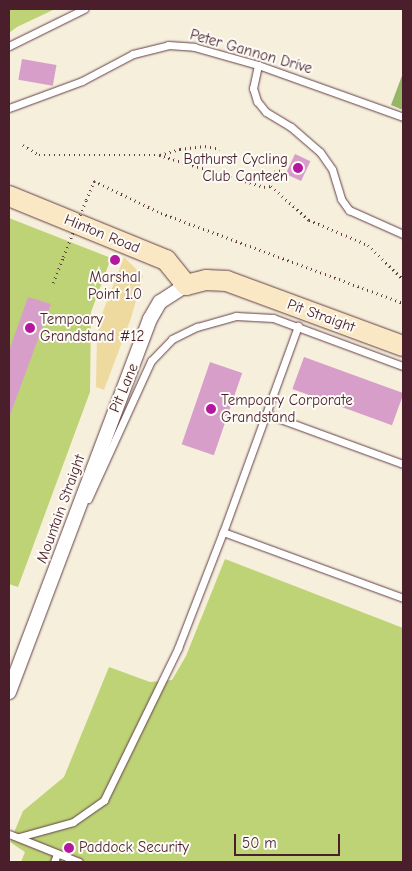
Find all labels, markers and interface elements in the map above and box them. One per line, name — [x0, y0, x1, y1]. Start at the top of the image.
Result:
street label: Peter Gannon Drive — [188, 26, 314, 78]
place label: Bathurst Cycling Club Canteen — [184, 150, 288, 185]
marker: Bathurst Cycling Club Canteen — [292, 162, 304, 174]
street label: Hinton Road — [62, 211, 142, 257]
marker: Marshal Point 1.0 — [109, 254, 121, 266]
place label: Marshal Point 1.0 — [88, 268, 142, 303]
street label: Pit Straight — [285, 295, 357, 337]
place label: Tempoary Grandstand #12 — [40, 310, 144, 345]
marker: Tempoary Grandstand #12 — [24, 322, 36, 334]
street label: Pit Lane — [106, 361, 142, 415]
place label: Tempoary Corporate Grandstand — [221, 391, 353, 426]
marker: Tempoary Corporate Grandstand — [205, 403, 217, 415]
street label: Mountain Straight — [33, 452, 89, 566]
scale bar — [237, 824, 343, 856]
text: 50 m — [242, 834, 277, 852]
place label: Paddock Security — [79, 839, 189, 857]
marker: Paddock Security — [63, 842, 75, 854]

